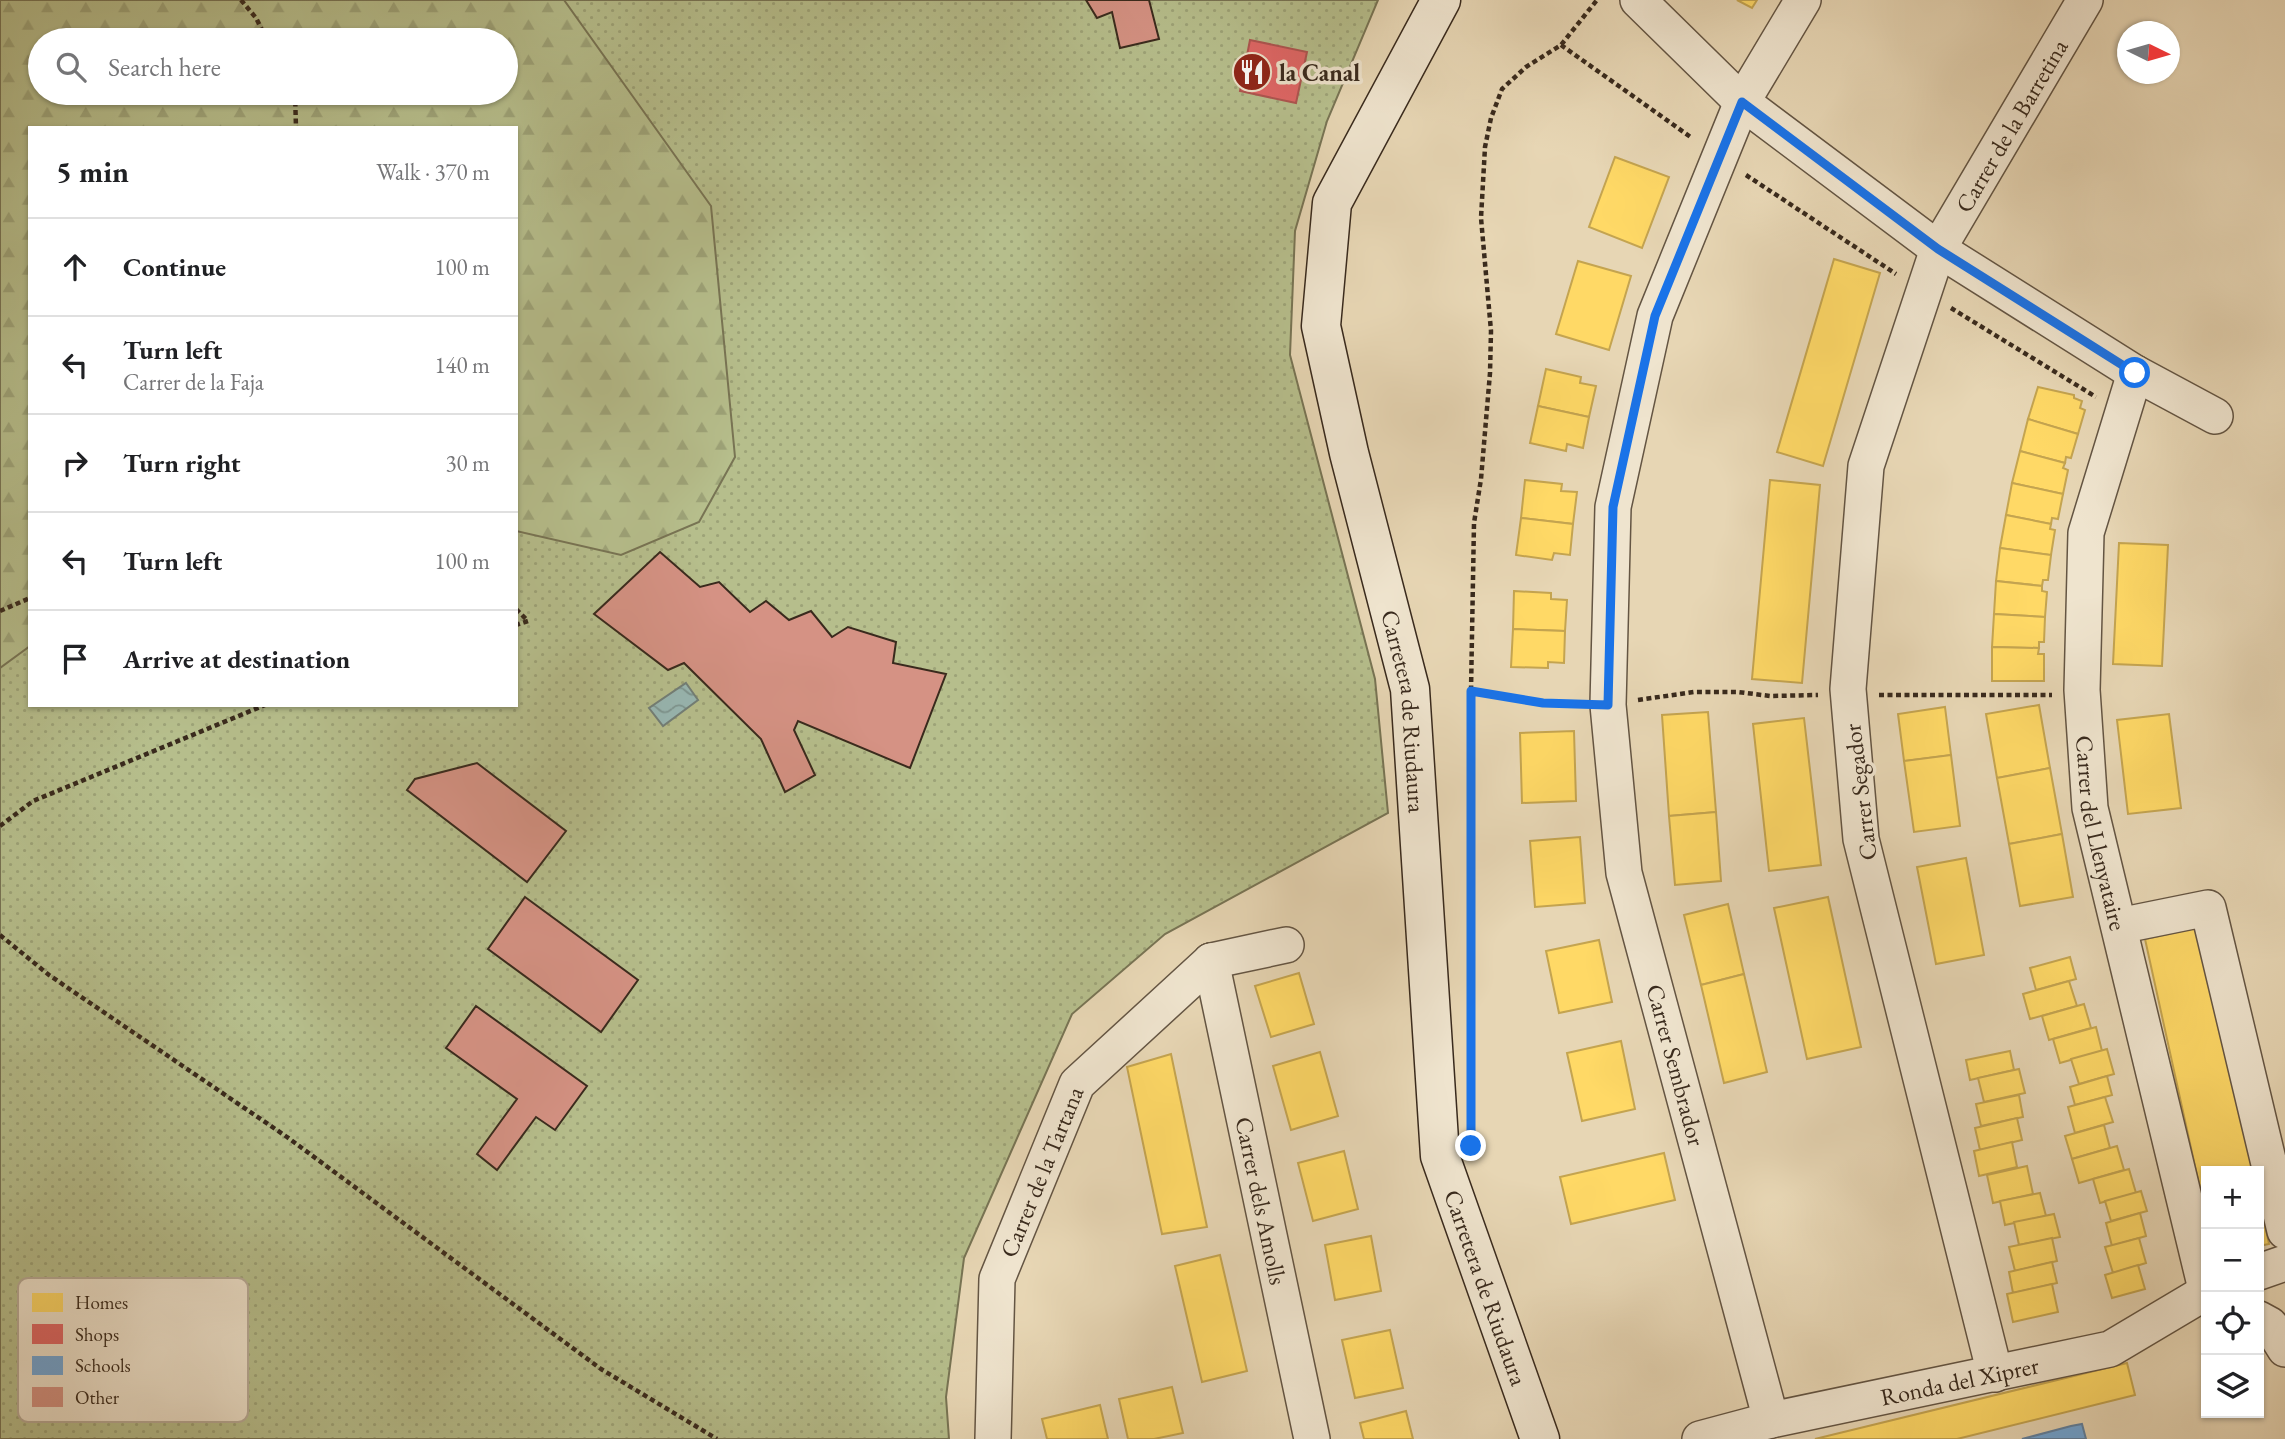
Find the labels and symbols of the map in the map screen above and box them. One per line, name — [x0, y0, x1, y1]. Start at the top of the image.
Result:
north arrow — [2117, 21, 2180, 84]
street label: Carrer de la Barretina — [1948, 33, 2074, 218]
restaurant icon: la Canal — [1231, 51, 1273, 93]
place label: la Canal — [1279, 57, 1360, 88]
route start — [2119, 357, 2150, 388]
street label: Carretera de Riudaura — [1375, 606, 1433, 814]
street label: Carrer Segador — [1836, 722, 1884, 862]
street label: Carrer del Llenyataire — [2070, 734, 2134, 934]
street label: Carrer Sembrador — [1640, 981, 1712, 1149]
street label: Carrer de la Tartana — [992, 1081, 1090, 1262]
street label: Carrer dels Amolls — [1229, 1114, 1294, 1288]
route end — [1455, 1130, 1486, 1161]
street label: Carretera de Riudaura — [1438, 1185, 1535, 1390]
legend — [18, 1278, 248, 1422]
text: Homes — [75, 1290, 128, 1315]
text: Shops — [75, 1322, 119, 1347]
street label: Ronda del Xiprer — [1877, 1349, 2041, 1412]
text: Schools — [75, 1353, 131, 1378]
text: Other — [75, 1385, 120, 1410]

